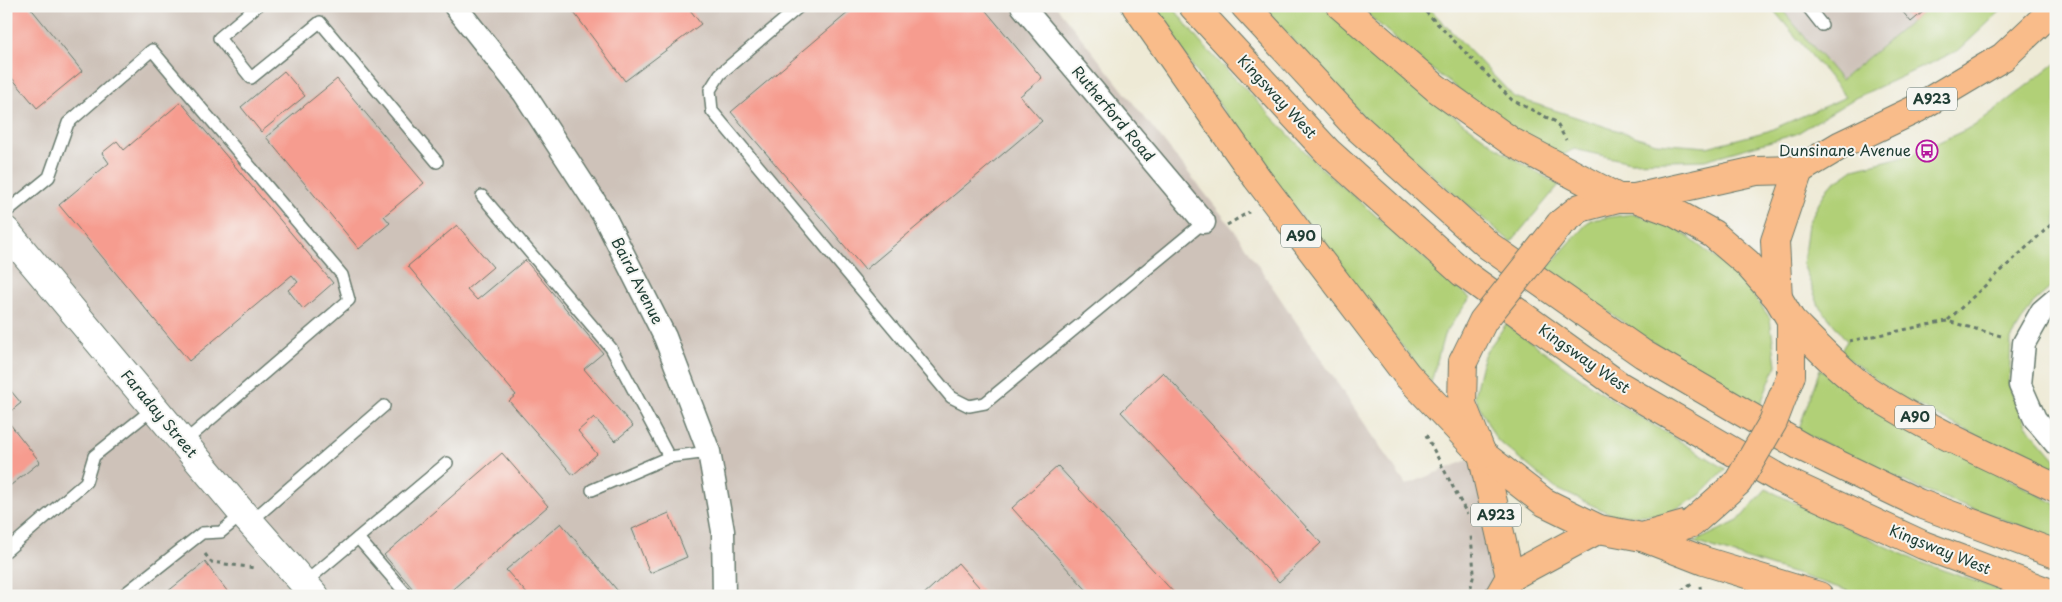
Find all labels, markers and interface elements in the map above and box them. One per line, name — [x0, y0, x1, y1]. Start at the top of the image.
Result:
street label: Kingsway West — [1233, 49, 1323, 143]
street label: Rutherford Road — [1067, 60, 1161, 166]
road number: A923 — [1907, 88, 1957, 110]
place label: Dunsinane Avenue — [1779, 138, 1911, 161]
bus stop icon: Dunsinane Avenue — [1915, 139, 1939, 163]
road number: A90 — [1281, 225, 1321, 248]
street label: Baird Avenue — [607, 233, 670, 328]
street label: Kingsway West — [1534, 318, 1635, 398]
street label: Faraday Street — [116, 364, 204, 462]
road number: A90 — [1895, 406, 1935, 428]
road number: A923 — [1471, 504, 1521, 526]
street label: Kingsway West — [1886, 518, 1995, 579]

